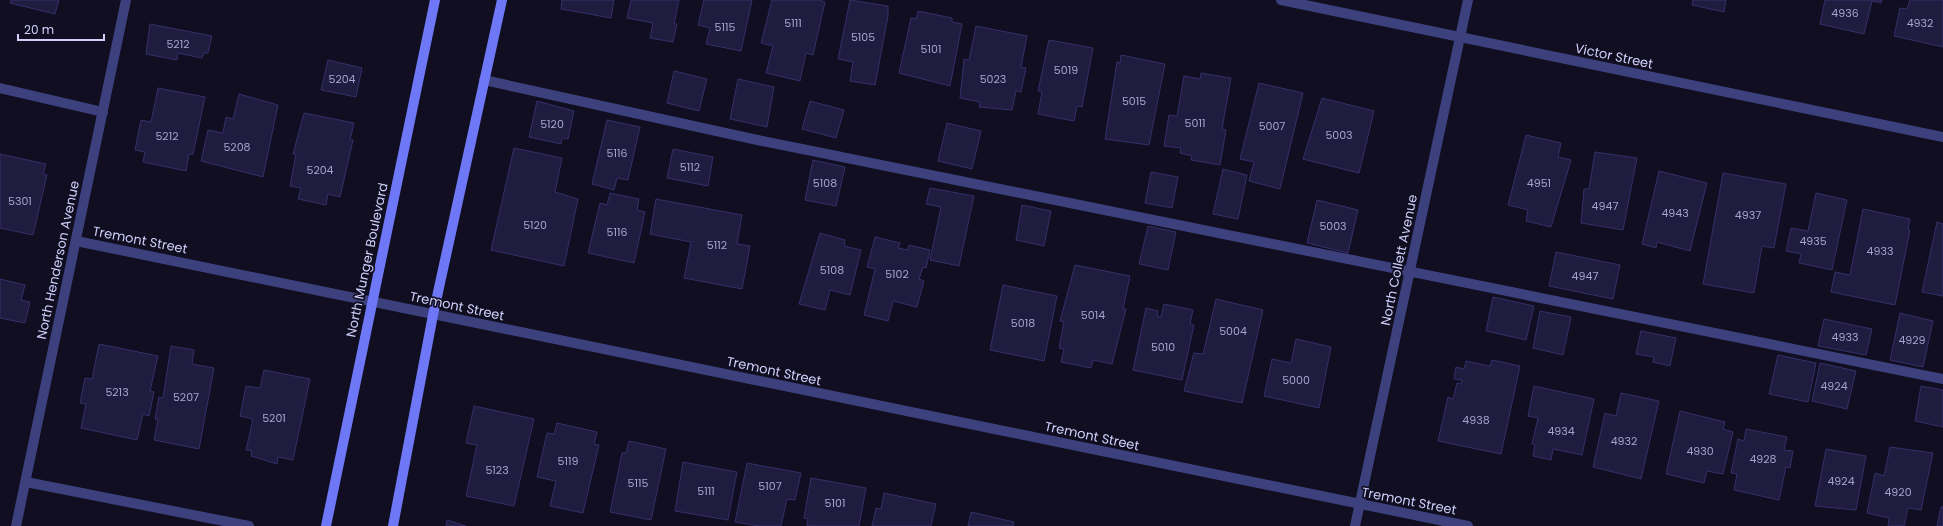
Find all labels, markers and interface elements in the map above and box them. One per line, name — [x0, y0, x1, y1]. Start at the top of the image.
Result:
house number: 4936 — [1831, 5, 1859, 21]
house number: 5111 — [784, 15, 802, 31]
house number: 4932 — [1907, 15, 1933, 31]
scale bar — [18, 16, 104, 42]
house number: 5115 — [715, 19, 736, 35]
text: 20 m — [24, 21, 54, 38]
house number: 5105 — [851, 29, 875, 45]
house number: 5212 — [166, 36, 190, 52]
street label: Victor Street — [1573, 38, 1655, 74]
house number: 5101 — [921, 41, 941, 57]
house number: 5019 — [1054, 62, 1078, 78]
house number: 5204 — [328, 71, 356, 87]
house number: 5023 — [980, 71, 1006, 87]
house number: 5015 — [1122, 93, 1146, 109]
house number: 5011 — [1185, 115, 1205, 131]
house number: 5120 — [540, 116, 564, 132]
house number: 5007 — [1259, 118, 1285, 134]
house number: 5003 — [1325, 127, 1353, 143]
house number: 5212 — [155, 128, 179, 144]
house number: 5208 — [223, 139, 251, 155]
house number: 5116 — [607, 145, 627, 161]
house number: 5112 — [680, 159, 700, 175]
house number: 5204 — [306, 162, 334, 178]
house number: 5108 — [813, 175, 837, 191]
house number: 4951 — [1527, 175, 1551, 191]
street label: North Henderson Avenue — [32, 179, 84, 341]
street label: North Munger Boulevard — [341, 181, 393, 339]
house number: 5301 — [8, 193, 32, 209]
street label: North Collett Avenue — [1376, 193, 1422, 327]
house number: 4947 — [1592, 198, 1618, 214]
house number: 4943 — [1661, 205, 1689, 221]
house number: 4937 — [1735, 207, 1761, 223]
house number: 5120 — [523, 217, 547, 233]
house number: 5003 — [1319, 218, 1347, 234]
street label: Tremont Street — [91, 221, 189, 259]
house number: 5116 — [607, 224, 627, 240]
house number: 4935 — [1799, 233, 1827, 249]
house number: 5112 — [707, 237, 727, 253]
house number: 4933 — [1867, 243, 1893, 259]
house number: 5108 — [820, 262, 844, 278]
house number: 5102 — [885, 266, 909, 282]
house number: 4947 — [1572, 268, 1598, 284]
street label: Tremont Street — [408, 287, 506, 325]
house number: 5014 — [1081, 307, 1105, 323]
house number: 5018 — [1011, 315, 1035, 331]
house number: 5004 — [1219, 323, 1247, 339]
house number: 4933 — [1832, 329, 1858, 345]
house number: 4929 — [1898, 332, 1926, 348]
house number: 5010 — [1151, 339, 1175, 355]
street label: Tremont Street — [725, 352, 823, 390]
house number: 5000 — [1282, 372, 1310, 388]
house number: 4924 — [1820, 378, 1848, 394]
house number: 5213 — [105, 384, 129, 400]
house number: 5207 — [173, 389, 199, 405]
house number: 5201 — [262, 410, 286, 426]
house number: 4938 — [1462, 412, 1490, 428]
street label: Tremont Street — [1043, 417, 1141, 455]
house number: 4934 — [1547, 423, 1575, 439]
house number: 4932 — [1611, 433, 1637, 449]
house number: 4930 — [1686, 443, 1714, 459]
house number: 4928 — [1749, 451, 1777, 467]
house number: 5119 — [558, 453, 579, 469]
house number: 5123 — [485, 462, 509, 478]
house number: 4924 — [1827, 473, 1855, 489]
house number: 5115 — [628, 475, 649, 491]
house number: 5107 — [758, 478, 782, 494]
street label: Tremont Street — [1360, 482, 1458, 520]
house number: 5111 — [697, 483, 715, 499]
house number: 4920 — [1884, 484, 1912, 500]
house number: 5101 — [825, 495, 845, 511]

